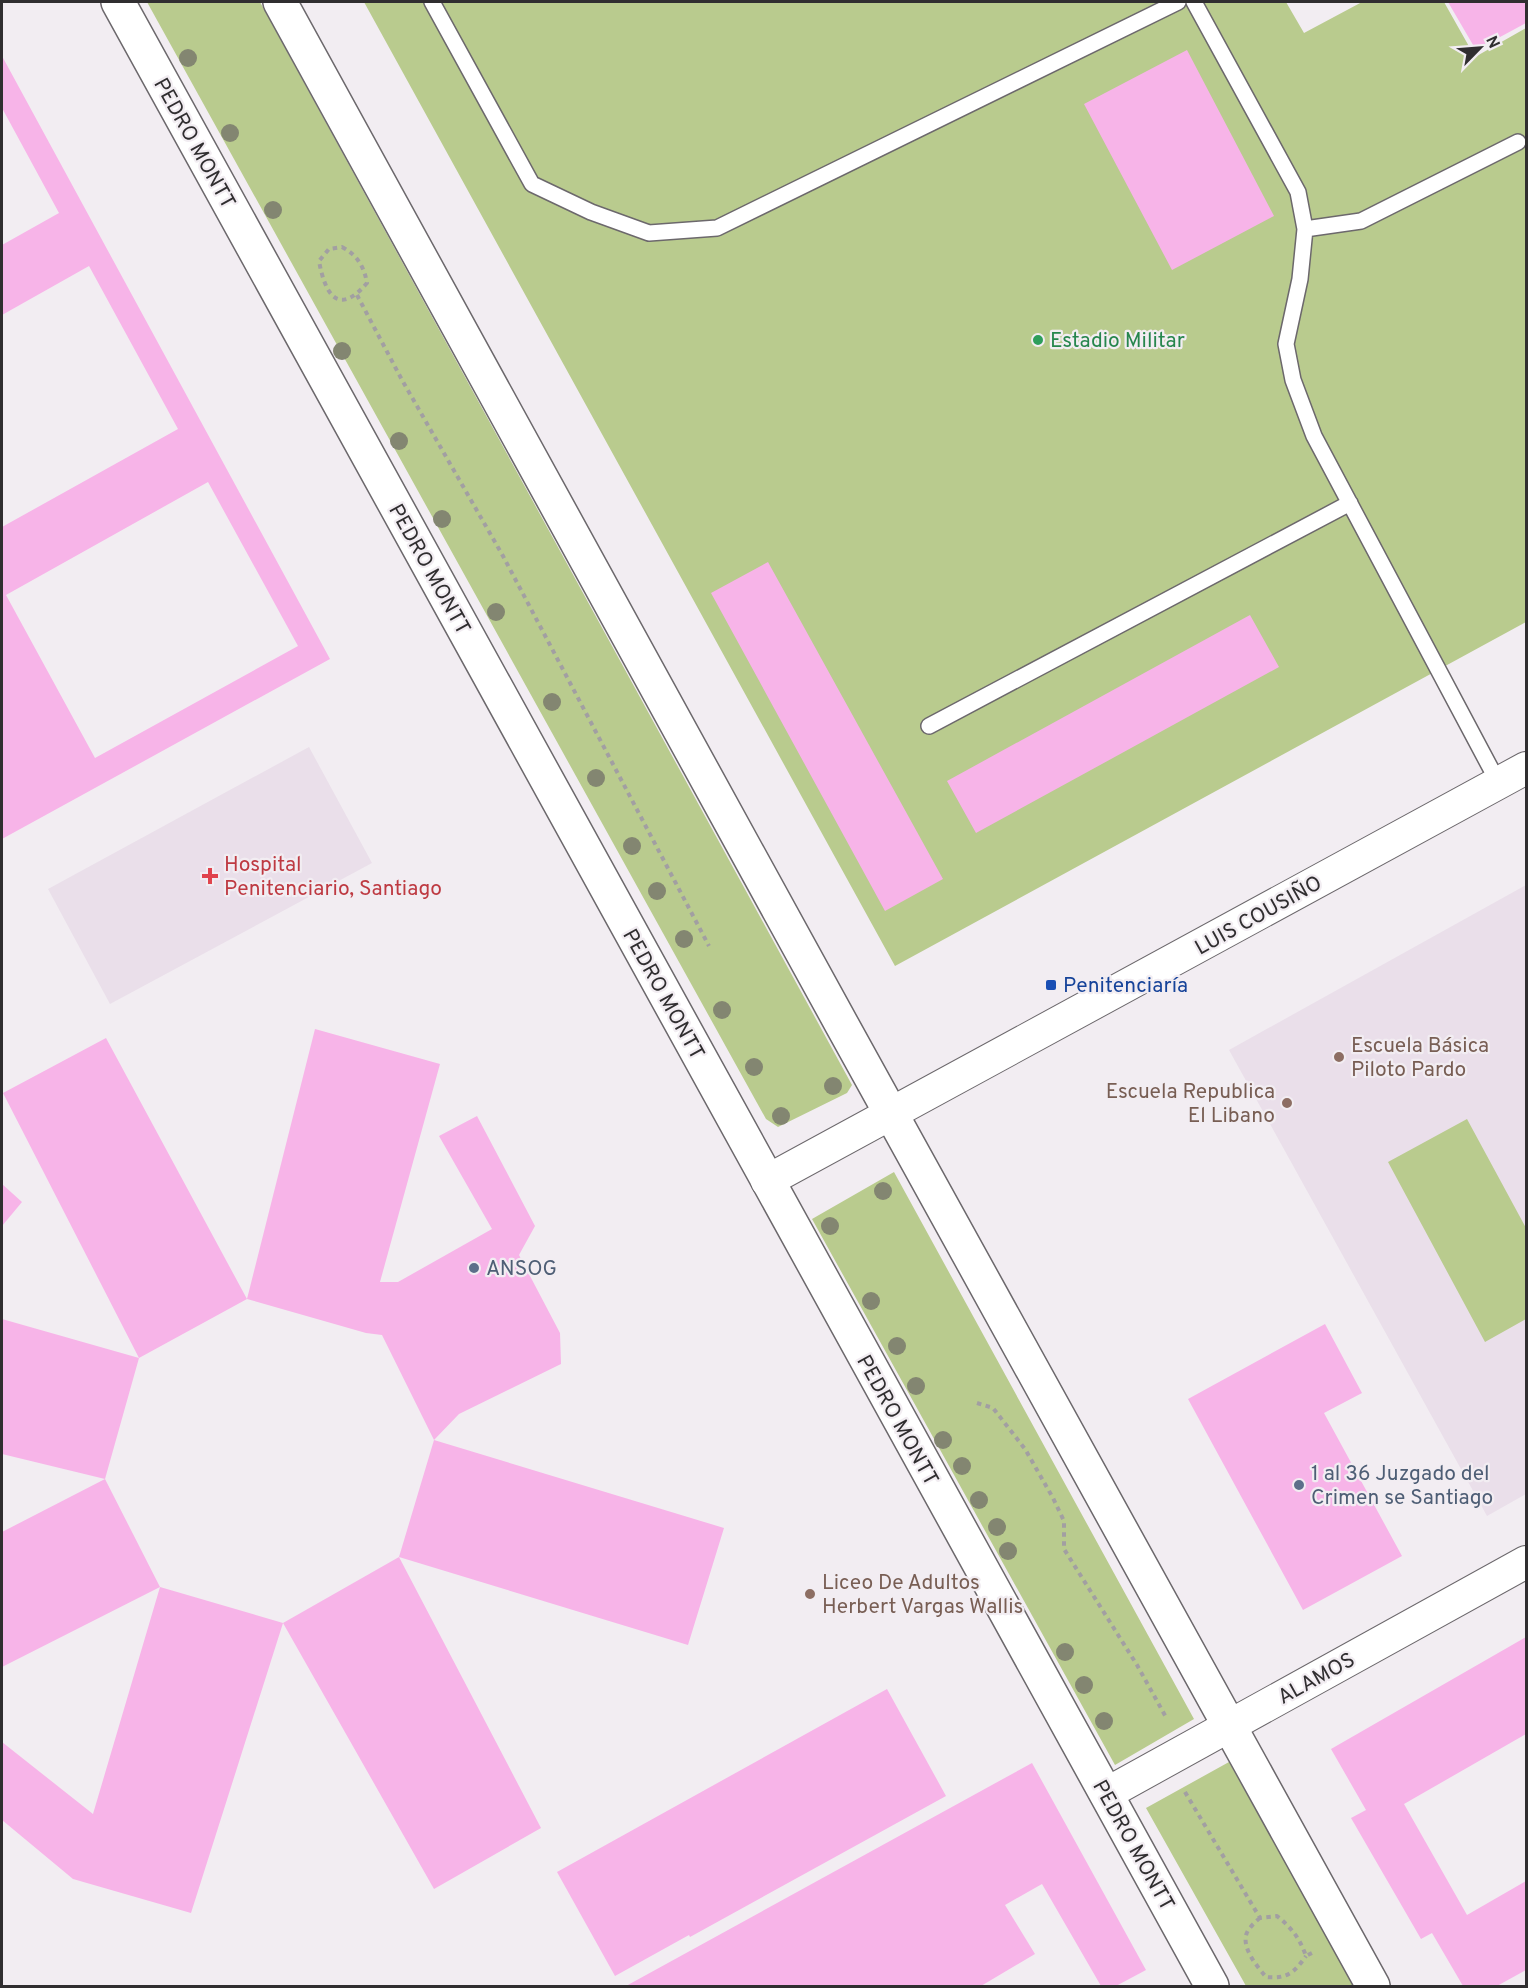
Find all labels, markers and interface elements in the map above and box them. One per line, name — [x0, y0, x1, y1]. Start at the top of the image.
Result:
north arrow — [1450, 18, 1510, 78]
text: N — [1480, 33, 1503, 52]
street label: PEDRO MONTT — [147, 74, 241, 214]
place label: Estadio Militar — [1050, 328, 1185, 355]
marker: Estadio Militar — [1031, 333, 1045, 347]
street label: PEDRO MONTT — [382, 500, 476, 640]
place label: Hospital Penitenciario, Santiago — [224, 852, 442, 903]
marker: Hospital Penitenciario, Santiago — [201, 867, 219, 885]
street label: LUIS COUSIÑO — [1191, 870, 1327, 962]
street label: PEDRO MONTT — [616, 925, 710, 1065]
place label: Penitenciaría — [1063, 973, 1188, 1000]
marker: Penitenciaría — [1044, 978, 1058, 992]
place label: Escuela Básica Piloto Pardo — [1351, 1033, 1489, 1084]
marker: Escuela Básica Piloto Pardo — [1332, 1050, 1346, 1064]
place label: Escuela Republica El Libano — [1106, 1079, 1275, 1130]
marker: Escuela Republica El Libano — [1280, 1096, 1294, 1110]
place label: ANSOG — [486, 1256, 557, 1283]
marker: ANSOG — [467, 1261, 481, 1275]
street label: PEDRO MONTT — [850, 1351, 944, 1491]
place label: 1 al 36 Juzgado del Crimen se Santiago — [1311, 1461, 1493, 1512]
marker: 1 al 36 Juzgado del Crimen se Santiago — [1292, 1478, 1306, 1492]
place label: Liceo De Adultos Herbert Vargas Wallis — [822, 1570, 1023, 1621]
marker: Liceo De Adultos Herbert Vargas Wallis — [803, 1587, 817, 1601]
street label: ALAMOS — [1273, 1647, 1360, 1712]
street label: PEDRO MONTT — [1086, 1776, 1180, 1916]

